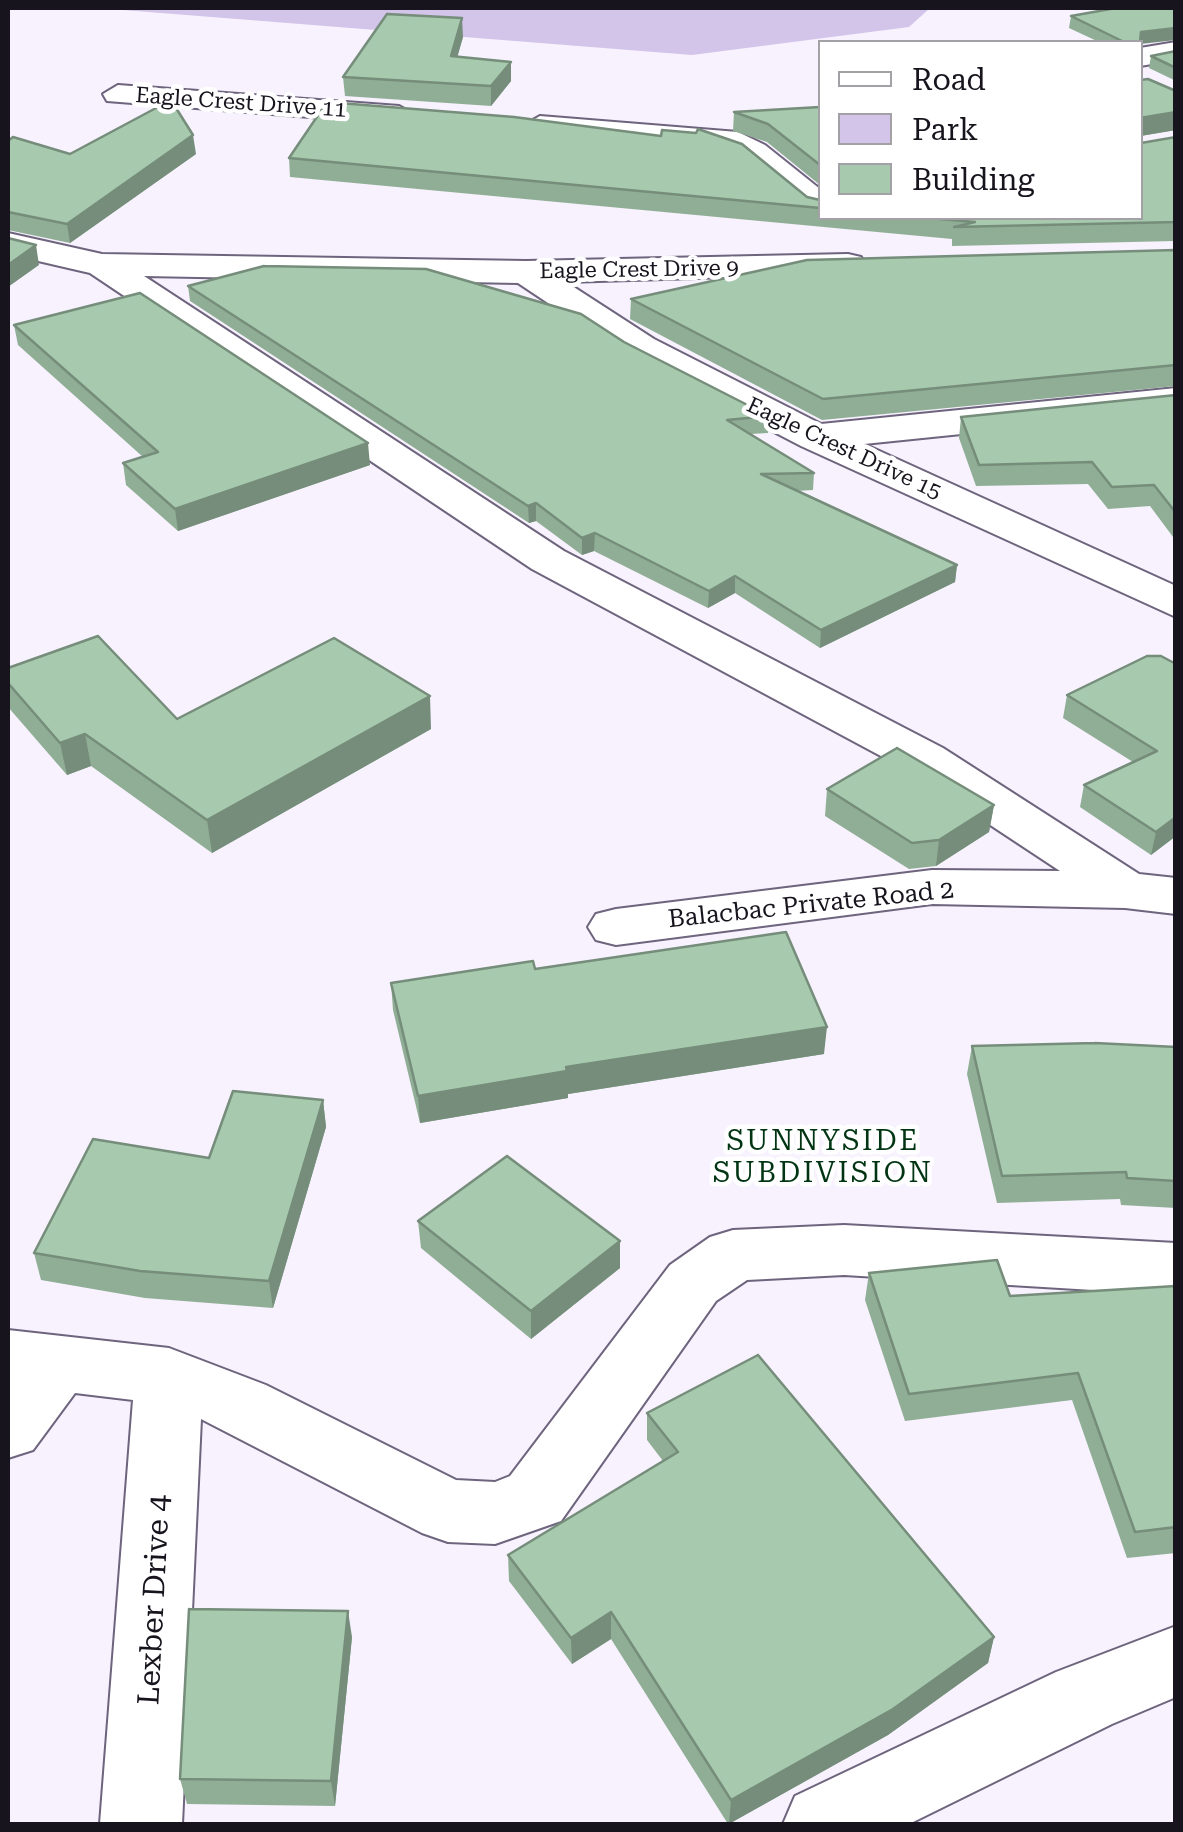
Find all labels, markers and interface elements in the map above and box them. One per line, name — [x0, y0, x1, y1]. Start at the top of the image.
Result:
legend — [818, 40, 1143, 220]
text: Road — [912, 62, 986, 97]
street label: Eagle Crest Drive 11 — [134, 82, 348, 124]
text: Park — [912, 112, 978, 147]
text: Building — [912, 162, 1035, 197]
street label: Eagle Crest Drive 9 — [539, 255, 739, 285]
street label: Eagle Crest Drive 15 — [742, 392, 946, 506]
street label: Balacbac Private Road 2 — [667, 875, 955, 935]
district label: SUNNYSIDE SUBDIVISION — [713, 1125, 933, 1191]
street label: Lexber Drive 4 — [132, 1494, 178, 1706]

